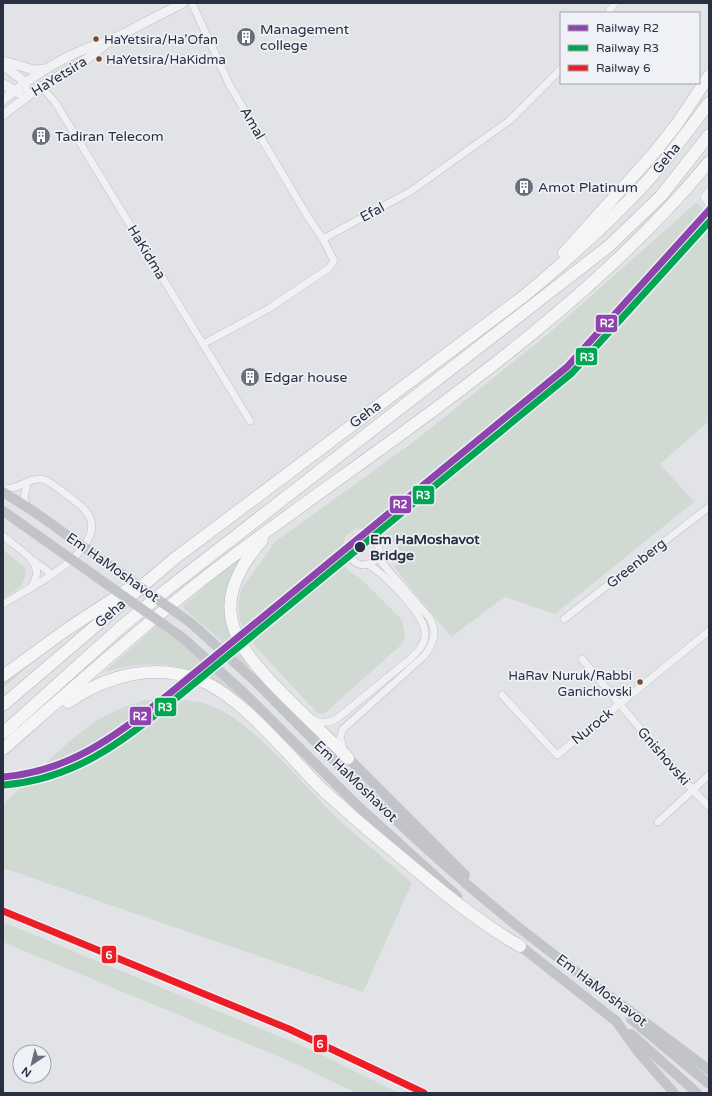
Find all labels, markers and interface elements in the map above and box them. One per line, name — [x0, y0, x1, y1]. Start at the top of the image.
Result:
legend — [560, 12, 700, 84]
place label: Management college — [260, 21, 350, 54]
text: Railway R2 — [596, 21, 659, 35]
building icon: Management college — [235, 26, 257, 48]
place label: HaYetsira/Ha'Ofan — [104, 32, 218, 48]
marker: HaYetsira/Ha'Ofan — [91, 34, 101, 44]
text: Railway R3 — [596, 41, 659, 55]
place label: HaYetsira/HaKidma — [106, 52, 226, 68]
street label: HaYetsira — [28, 53, 90, 100]
marker: HaYetsira/HaKidma — [94, 54, 104, 64]
text: Railway 6 — [596, 61, 650, 75]
street label: Amal — [237, 104, 269, 142]
building icon: Tadiran Telecom — [30, 125, 52, 147]
place label: Tadiran Telecom — [55, 128, 164, 145]
street label: Geha — [649, 139, 684, 177]
building icon: Amot Platinum — [513, 176, 535, 198]
place label: Amot Platinum — [538, 179, 638, 196]
street label: Efal — [357, 199, 387, 226]
street label: HaKidma — [124, 222, 169, 283]
line badge: R2 — [595, 314, 618, 333]
text: R2 — [600, 317, 614, 330]
line badge: R3 — [575, 347, 598, 366]
text: R3 — [580, 351, 594, 364]
building icon: Edgar house — [239, 366, 261, 388]
place label: Edgar house — [264, 369, 348, 386]
street label: Geha — [346, 397, 384, 432]
line badge: R3 — [412, 485, 435, 505]
text: R3 — [416, 489, 430, 502]
line badge: R2 — [389, 495, 412, 514]
text: R2 — [393, 498, 407, 511]
street label: Em HaMoshavot — [63, 529, 163, 606]
place label: Em HaMoshavot Bridge — [370, 531, 480, 564]
street label: Greenberg — [603, 535, 669, 592]
marker: Em HaMoshavot Bridge — [353, 540, 367, 554]
street label: Geha — [92, 596, 129, 631]
place label: HaRav Nuruk/Rabbi Ganichovski — [508, 668, 632, 700]
marker: HaRav Nuruk/Rabbi Ganichovski — [635, 677, 645, 687]
line badge: R3 — [154, 697, 177, 717]
text: R3 — [158, 701, 172, 714]
street label: Nurock — [568, 704, 617, 748]
line badge: R2 — [129, 706, 152, 726]
text: R2 — [133, 710, 147, 723]
street label: Gnishovski — [634, 724, 694, 789]
street label: Em HaMoshavot — [310, 737, 401, 826]
line badge: 6 — [101, 945, 117, 964]
text: 6 — [106, 949, 113, 962]
street label: Em HaMoshavot — [553, 951, 651, 1031]
line badge: 6 — [313, 1034, 328, 1053]
text: 6 — [317, 1038, 324, 1051]
north arrow — [12, 1044, 52, 1084]
text: N — [19, 1064, 34, 1080]

